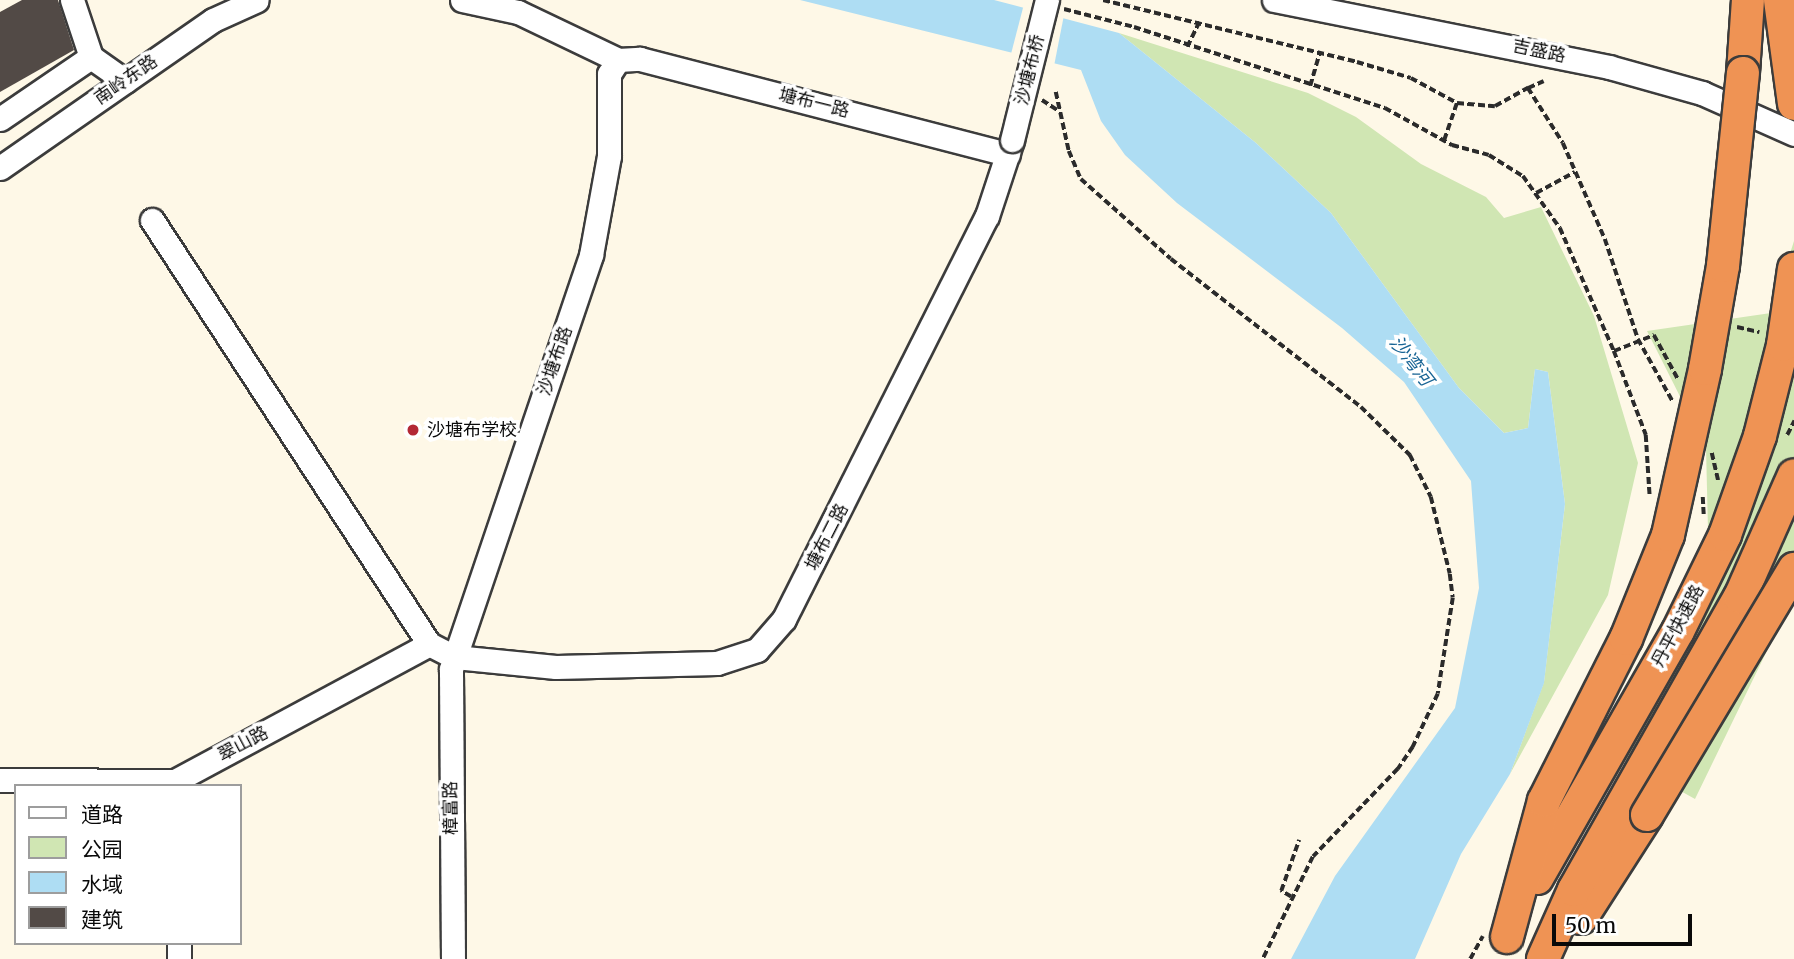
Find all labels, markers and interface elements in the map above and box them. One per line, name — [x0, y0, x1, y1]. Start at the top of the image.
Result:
street label: 沙塘布桥 — [1011, 32, 1049, 108]
street label: 吉盛路 — [1510, 35, 1568, 67]
street label: 南岭东路 — [90, 51, 162, 109]
street label: 塘布一路 — [776, 84, 852, 122]
street label: 沙塘布路 — [533, 323, 577, 399]
water label: 沙湾河 — [1384, 332, 1438, 390]
place label: 沙塘布学校 — [427, 419, 517, 441]
marker: 沙塘布学校 — [405, 422, 421, 438]
street label: 塘布二路 — [801, 500, 853, 574]
street label: 丹平快速路 — [1647, 581, 1709, 671]
street label: 翠山路 — [214, 722, 272, 766]
street label: 樟富路 — [440, 781, 462, 835]
legend — [14, 784, 242, 945]
text: 道路 — [81, 801, 123, 828]
text: 公园 — [81, 836, 123, 863]
text: 水域 — [81, 871, 123, 898]
scale bar — [1556, 900, 1696, 944]
text: 建筑 — [81, 906, 123, 933]
text: 50 m — [1565, 912, 1616, 939]

